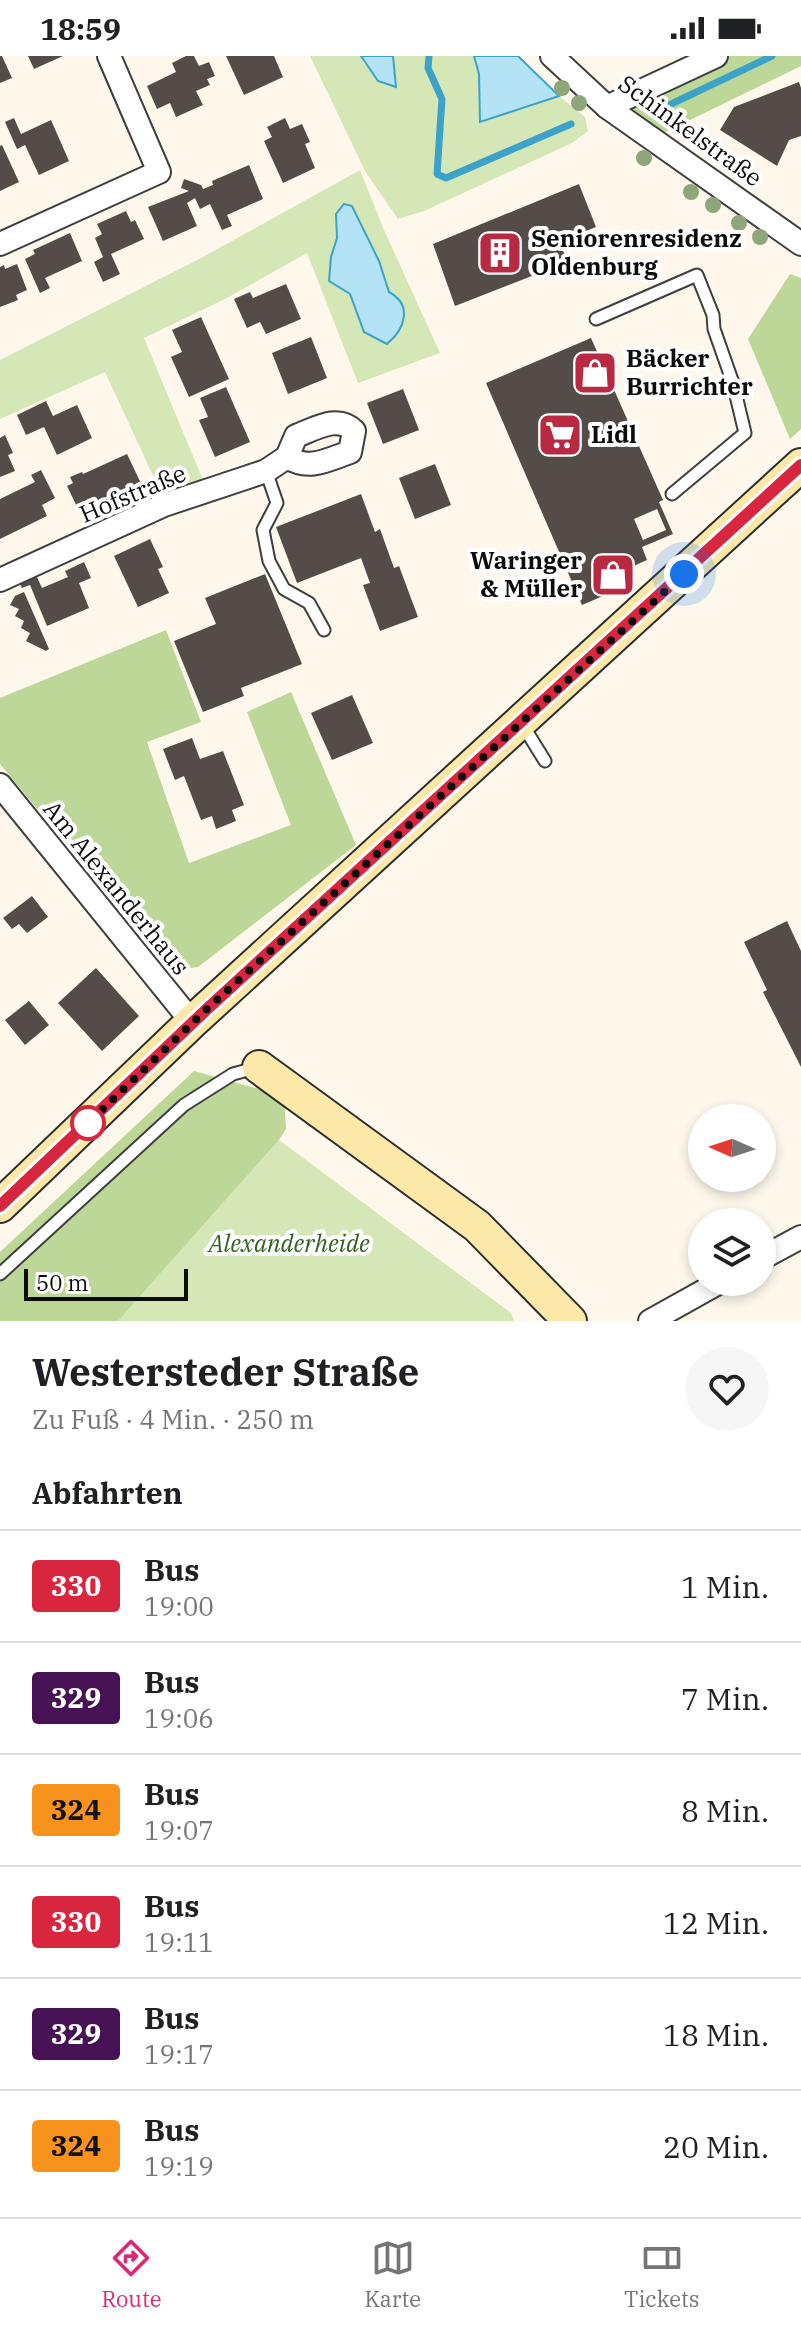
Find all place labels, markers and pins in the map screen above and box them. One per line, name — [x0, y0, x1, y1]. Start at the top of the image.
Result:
place label: Seniorenresidenz Oldenburg — [531, 222, 742, 282]
building icon: Seniorenresidenz Oldenburg — [476, 229, 524, 277]
place label: Bäcker Burrichter — [626, 342, 753, 402]
shop icon: Bäcker Burrichter — [571, 349, 619, 397]
supermarket icon: Lidl — [536, 411, 584, 459]
place label: Lidl — [591, 418, 637, 450]
place label: Waringer & Müller — [470, 544, 582, 604]
shop icon: Waringer & Müller — [589, 551, 637, 599]
unlabelled marker — [71, 1106, 105, 1140]

